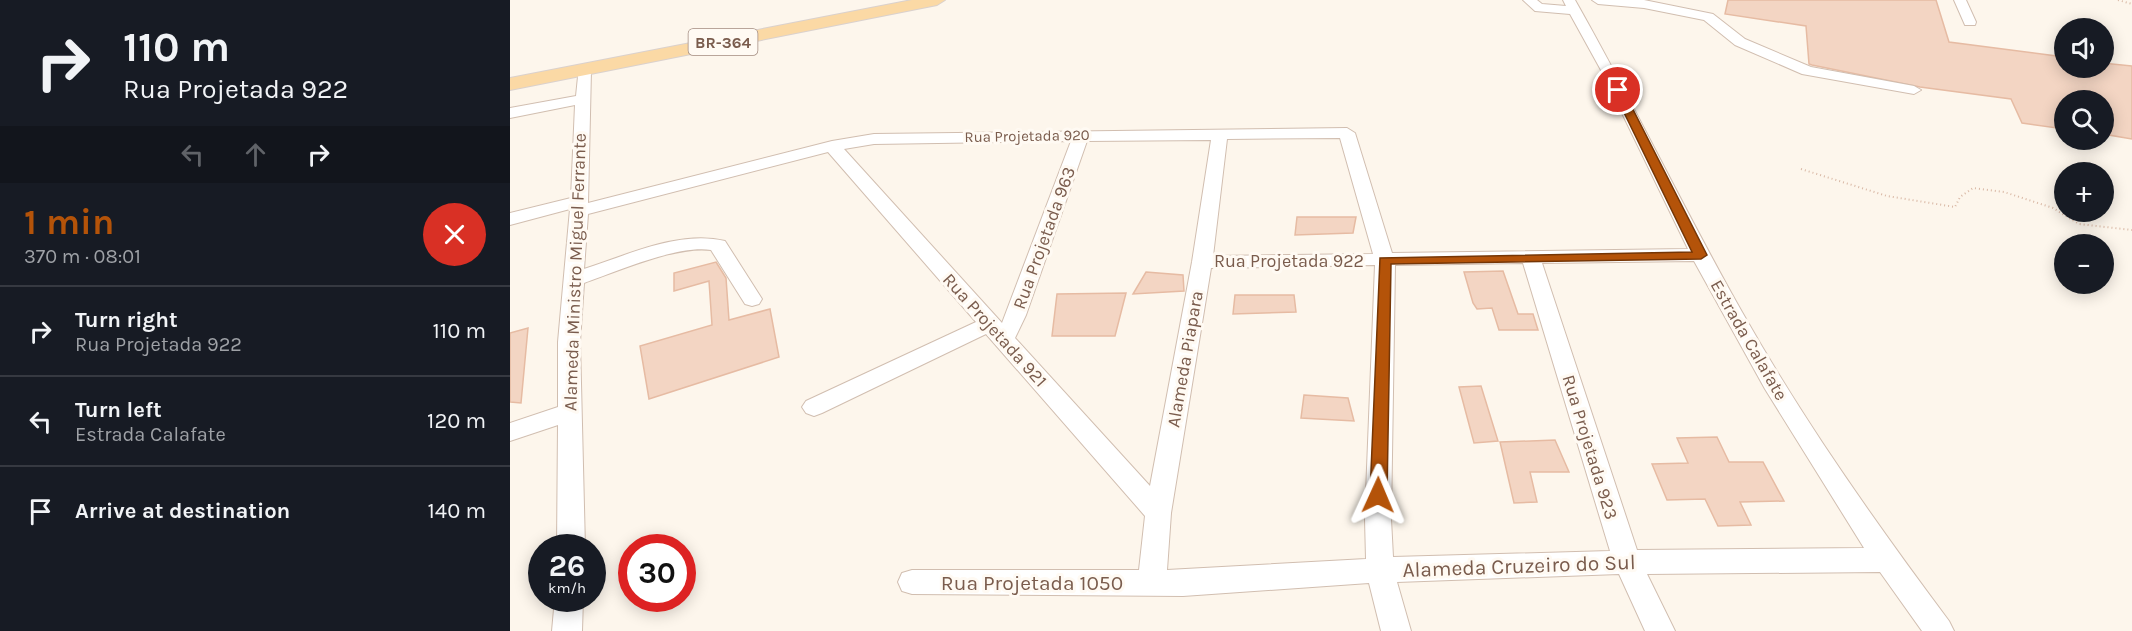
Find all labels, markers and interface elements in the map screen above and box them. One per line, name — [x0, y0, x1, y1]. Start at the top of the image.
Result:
map controls — [2054, 18, 2114, 294]
button: sound — [2054, 18, 2114, 78]
text: 110 m — [123, 22, 230, 72]
icon: right — [24, 24, 102, 102]
road number: BR-364 — [688, 29, 758, 55]
pin — [1592, 64, 1643, 115]
text: Rua Projetada 922 — [123, 73, 348, 105]
icon: arrive — [1601, 73, 1634, 106]
button: search — [2054, 90, 2114, 150]
street label: Rua Projetada 920 — [964, 126, 1090, 146]
street label: Alameda Ministro Miguel Ferrante — [559, 133, 591, 411]
icon: left — [176, 138, 209, 171]
icon: ahead — [239, 138, 272, 171]
icon: right — [302, 138, 335, 171]
button: + — [2054, 162, 2114, 222]
street label: Rua Projetada 963 — [1008, 164, 1080, 312]
text: 1 min — [24, 201, 114, 243]
button: close — [423, 203, 486, 266]
button: − — [2054, 234, 2114, 294]
text: 370 m · 08:01 — [24, 245, 141, 268]
street label: Rua Projetada 922 — [1214, 250, 1364, 272]
street label: Rua Projetada 921 — [938, 269, 1052, 391]
street label: Estrada Calafate — [1706, 276, 1792, 404]
street label: Alameda Piapara — [1162, 289, 1208, 429]
text: Turn right — [75, 307, 178, 333]
icon: right — [24, 315, 57, 348]
text: 110 m — [433, 318, 486, 344]
text: Rua Projetada 922 — [75, 333, 242, 356]
street label: Rua Projetada 923 — [1558, 372, 1622, 522]
text: Turn left — [75, 397, 162, 423]
icon: left — [24, 405, 57, 438]
text: 120 m — [427, 408, 486, 434]
text: Estrada Calafate — [75, 423, 226, 446]
position arrow — [1346, 463, 1410, 527]
icon: arrive — [24, 495, 57, 528]
text: Arrive at destination — [75, 498, 290, 524]
text: 140 m — [428, 498, 486, 524]
speed limit sign: 30 — [618, 534, 696, 612]
text: 26 — [549, 548, 585, 584]
street label: Alameda Cruzeiro do Sul — [1402, 550, 1636, 582]
street label: Rua Projetada 1050 — [941, 571, 1123, 595]
text: km/h — [548, 579, 586, 597]

